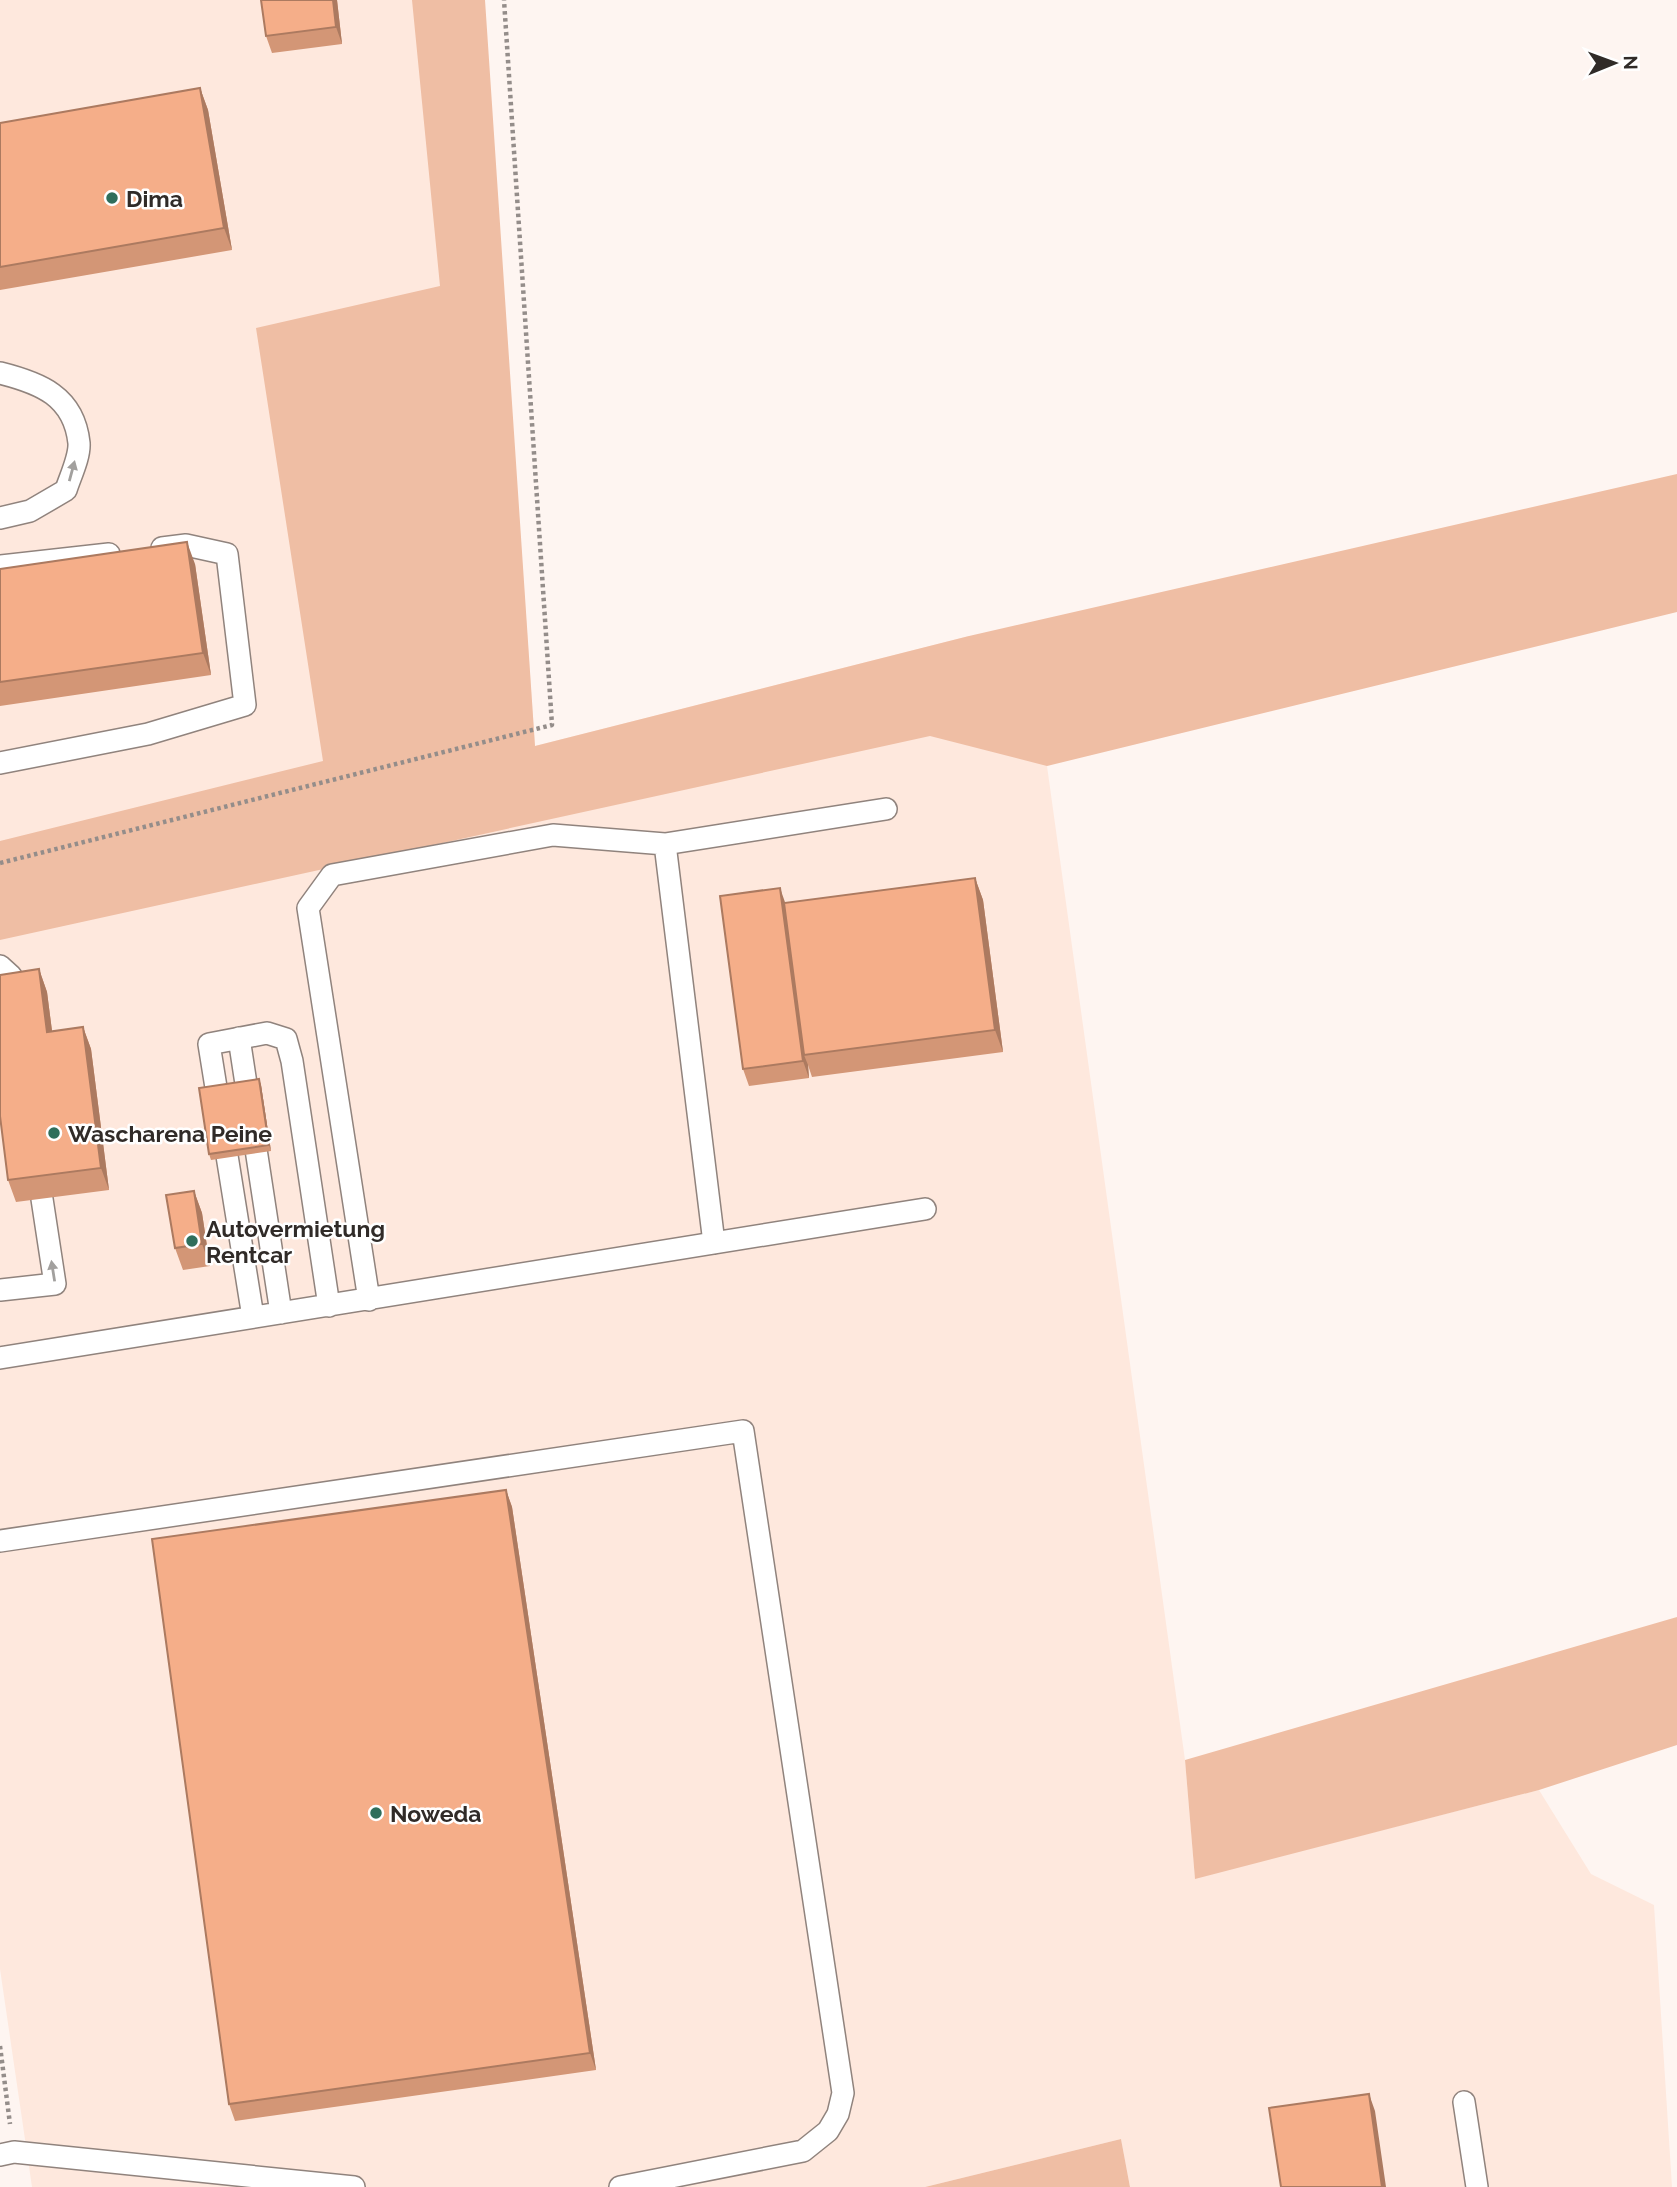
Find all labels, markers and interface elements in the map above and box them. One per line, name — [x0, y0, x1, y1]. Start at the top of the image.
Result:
north arrow — [1579, 28, 1649, 98]
text: N — [1620, 55, 1642, 70]
place label: Dima — [126, 185, 183, 212]
marker: Dima — [104, 190, 120, 206]
one-way arrow — [67, 460, 77, 481]
place label: Wascharena Peine — [68, 1120, 272, 1147]
marker: Wascharena Peine — [46, 1125, 62, 1141]
place label: Autovermietung Rentcar — [206, 1215, 385, 1268]
marker: Autovermietung Rentcar — [184, 1233, 200, 1249]
one-way arrow — [47, 1260, 58, 1282]
place label: Noweda — [390, 1800, 482, 1827]
marker: Noweda — [368, 1805, 384, 1821]

